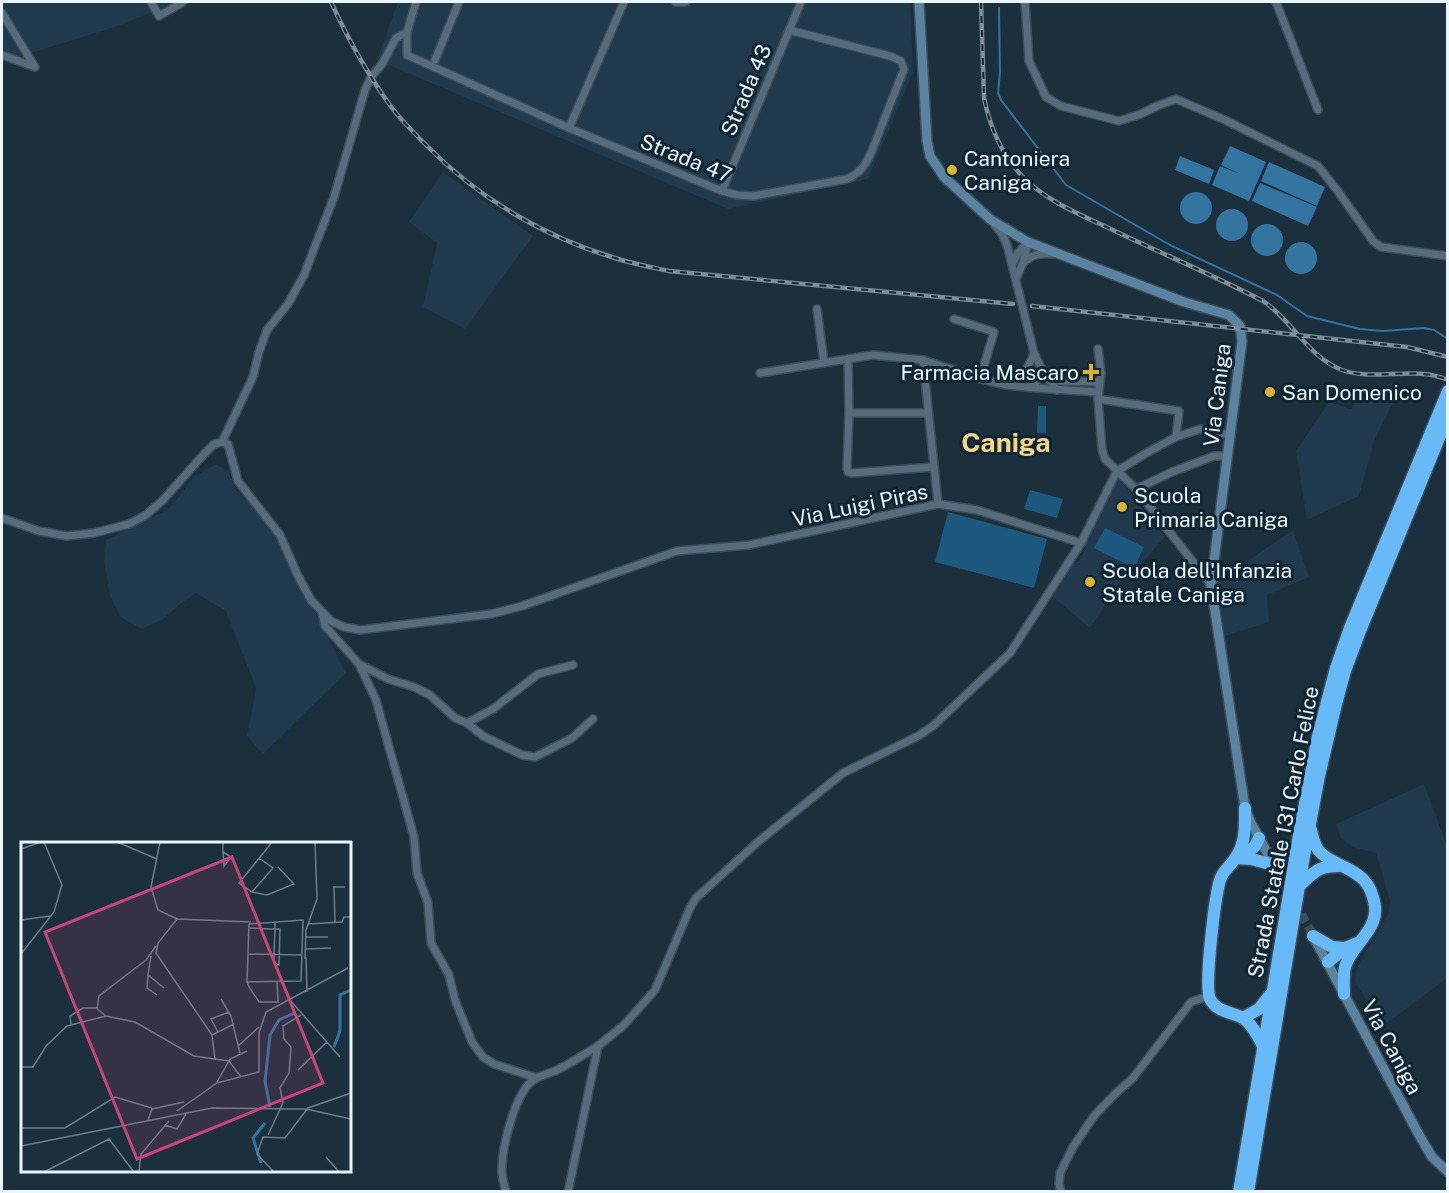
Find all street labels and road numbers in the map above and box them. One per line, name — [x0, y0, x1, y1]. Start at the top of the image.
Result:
street label: Strada 43 — [716, 41, 776, 139]
street label: Strada 47 — [637, 128, 735, 188]
street label: Via Caniga — [1198, 342, 1236, 448]
street label: Via Luigi Piras — [790, 478, 930, 532]
street label: Strada Statale 131 Carlo Felice — [1242, 684, 1324, 980]
street label: Via Caniga — [1357, 995, 1427, 1099]

